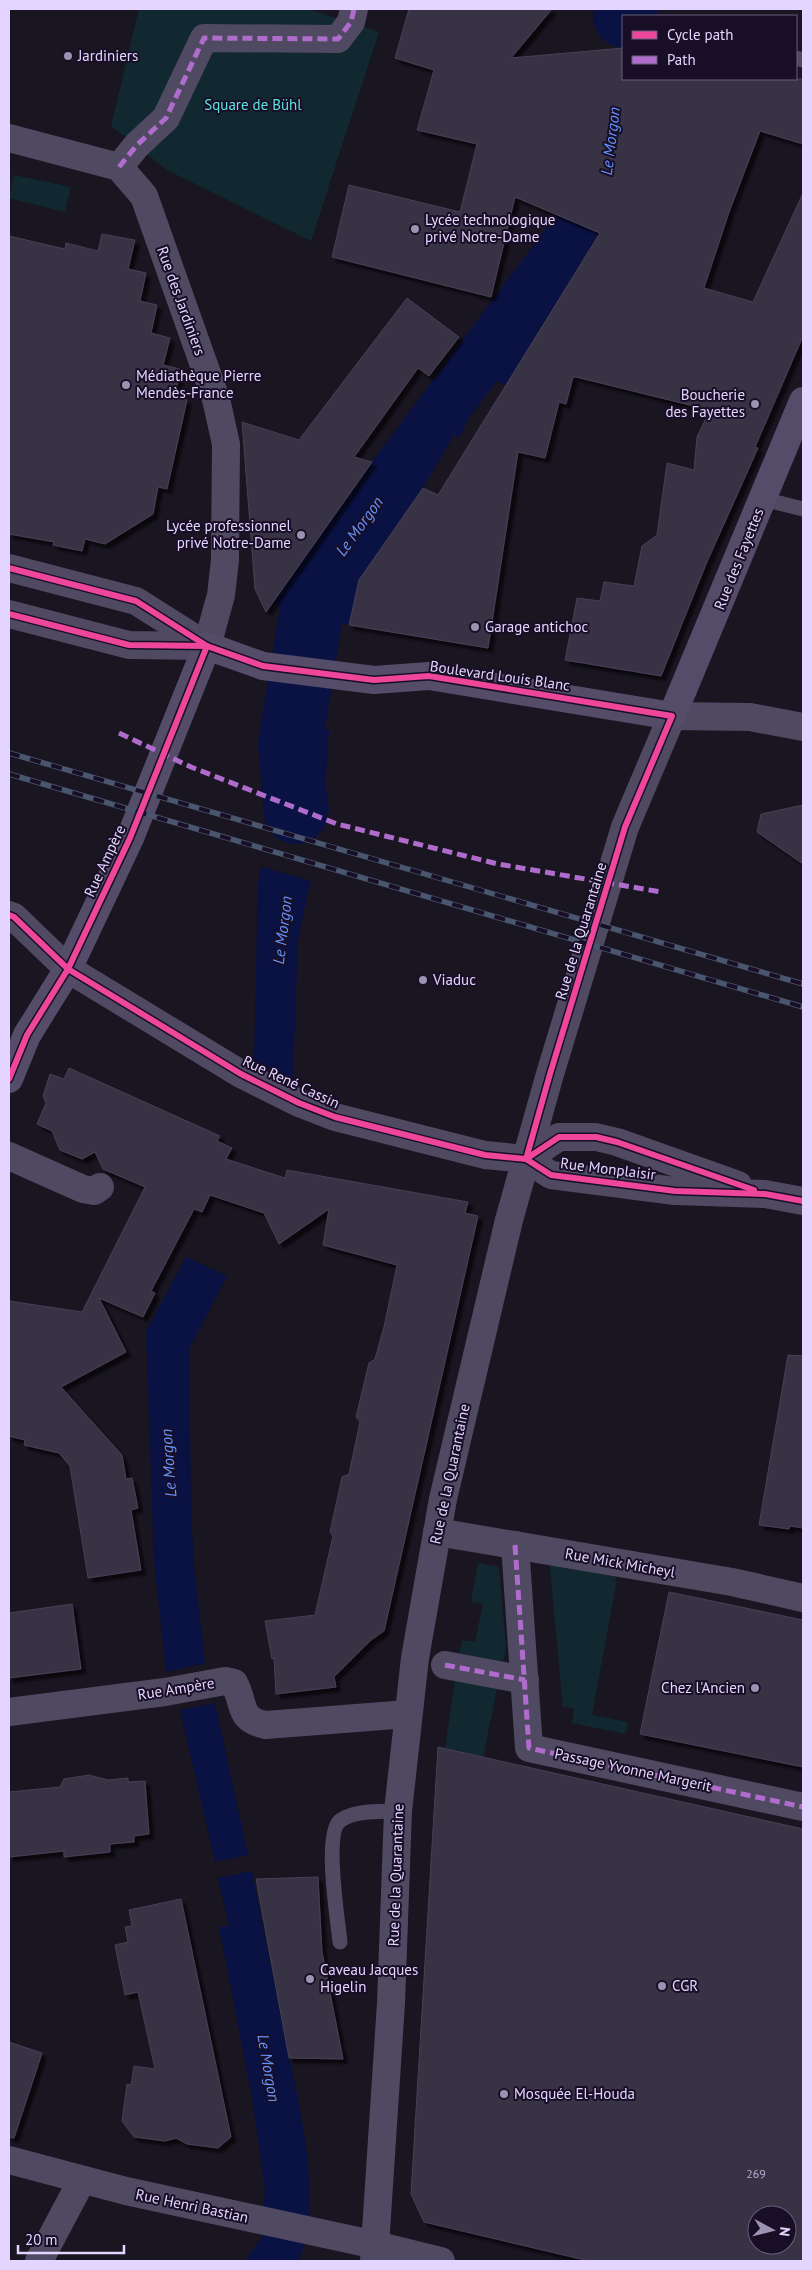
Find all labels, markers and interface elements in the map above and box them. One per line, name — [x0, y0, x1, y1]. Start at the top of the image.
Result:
legend — [622, 15, 797, 80]
text: Cycle path — [667, 25, 733, 44]
place label: Jardiniers — [77, 46, 138, 65]
marker: Jardiniers — [62, 50, 74, 62]
text: Path — [667, 50, 696, 69]
park label: Square de Bühl — [204, 95, 302, 114]
water label: Le Morgon — [596, 106, 624, 176]
place label: Lycée technologique privé Notre-Dame — [425, 210, 555, 246]
marker: Lycée technologique privé Notre-Dame — [409, 223, 421, 235]
street label: Rue des Jardiniers — [153, 244, 210, 358]
place label: Médiathèque Pierre Mendès-France — [136, 366, 261, 402]
marker: Médiathèque Pierre Mendès-France — [120, 379, 132, 391]
place label: Boucherie des Fayettes — [665, 385, 745, 421]
marker: Boucherie des Fayettes — [749, 398, 761, 410]
water label: Le Morgon — [331, 492, 387, 560]
street label: Rue des Fayettes — [709, 505, 768, 612]
place label: Lycée professionnel privé Notre-Dame — [166, 516, 292, 552]
marker: Lycée professionnel privé Notre-Dame — [295, 529, 307, 541]
place label: Garage antichoc — [485, 617, 589, 636]
marker: Garage antichoc — [469, 621, 481, 633]
street label: Boulevard Louis Blanc — [429, 656, 572, 695]
street label: Rue Ampère — [80, 822, 130, 900]
street label: Rue de la Quarantaine — [551, 860, 610, 1002]
water label: Le Morgon — [268, 895, 296, 965]
place label: Viaduc — [432, 970, 476, 989]
marker: Viaduc — [417, 974, 429, 986]
street label: Rue René Cassin — [240, 1051, 343, 1112]
street label: Rue Monplaisir — [559, 1153, 657, 1184]
street label: Rue de la Quarantaine — [425, 1402, 474, 1546]
water label: Le Morgon — [156, 1428, 180, 1498]
street label: Rue Mick Micheyl — [564, 1543, 677, 1582]
street label: Rue Ampère — [136, 1673, 216, 1704]
place label: Chez l'Ancien — [661, 1678, 745, 1697]
marker: Chez l'Ancien — [749, 1682, 761, 1694]
street label: Passage Yvonne Margerit — [553, 1744, 713, 1795]
street label: Rue de la Quarantaine — [384, 1803, 407, 1947]
place label: Caveau Jacques Higelin — [320, 1960, 418, 1996]
marker: Caveau Jacques Higelin — [304, 1973, 316, 1985]
place label: CGR — [672, 1976, 698, 1995]
marker: CGR — [656, 1980, 668, 1992]
water label: Le Morgon — [253, 2032, 285, 2104]
place label: Mosquée El-Houda — [514, 2084, 635, 2103]
marker: Mosquée El-Houda — [498, 2088, 510, 2100]
house number: 269 — [746, 2166, 766, 2181]
street label: Rue Henri Bastian — [134, 2184, 250, 2227]
north arrow — [747, 2205, 797, 2255]
scale bar — [18, 2222, 124, 2254]
text: N — [775, 2226, 794, 2237]
text: 20 m — [25, 2230, 58, 2249]

